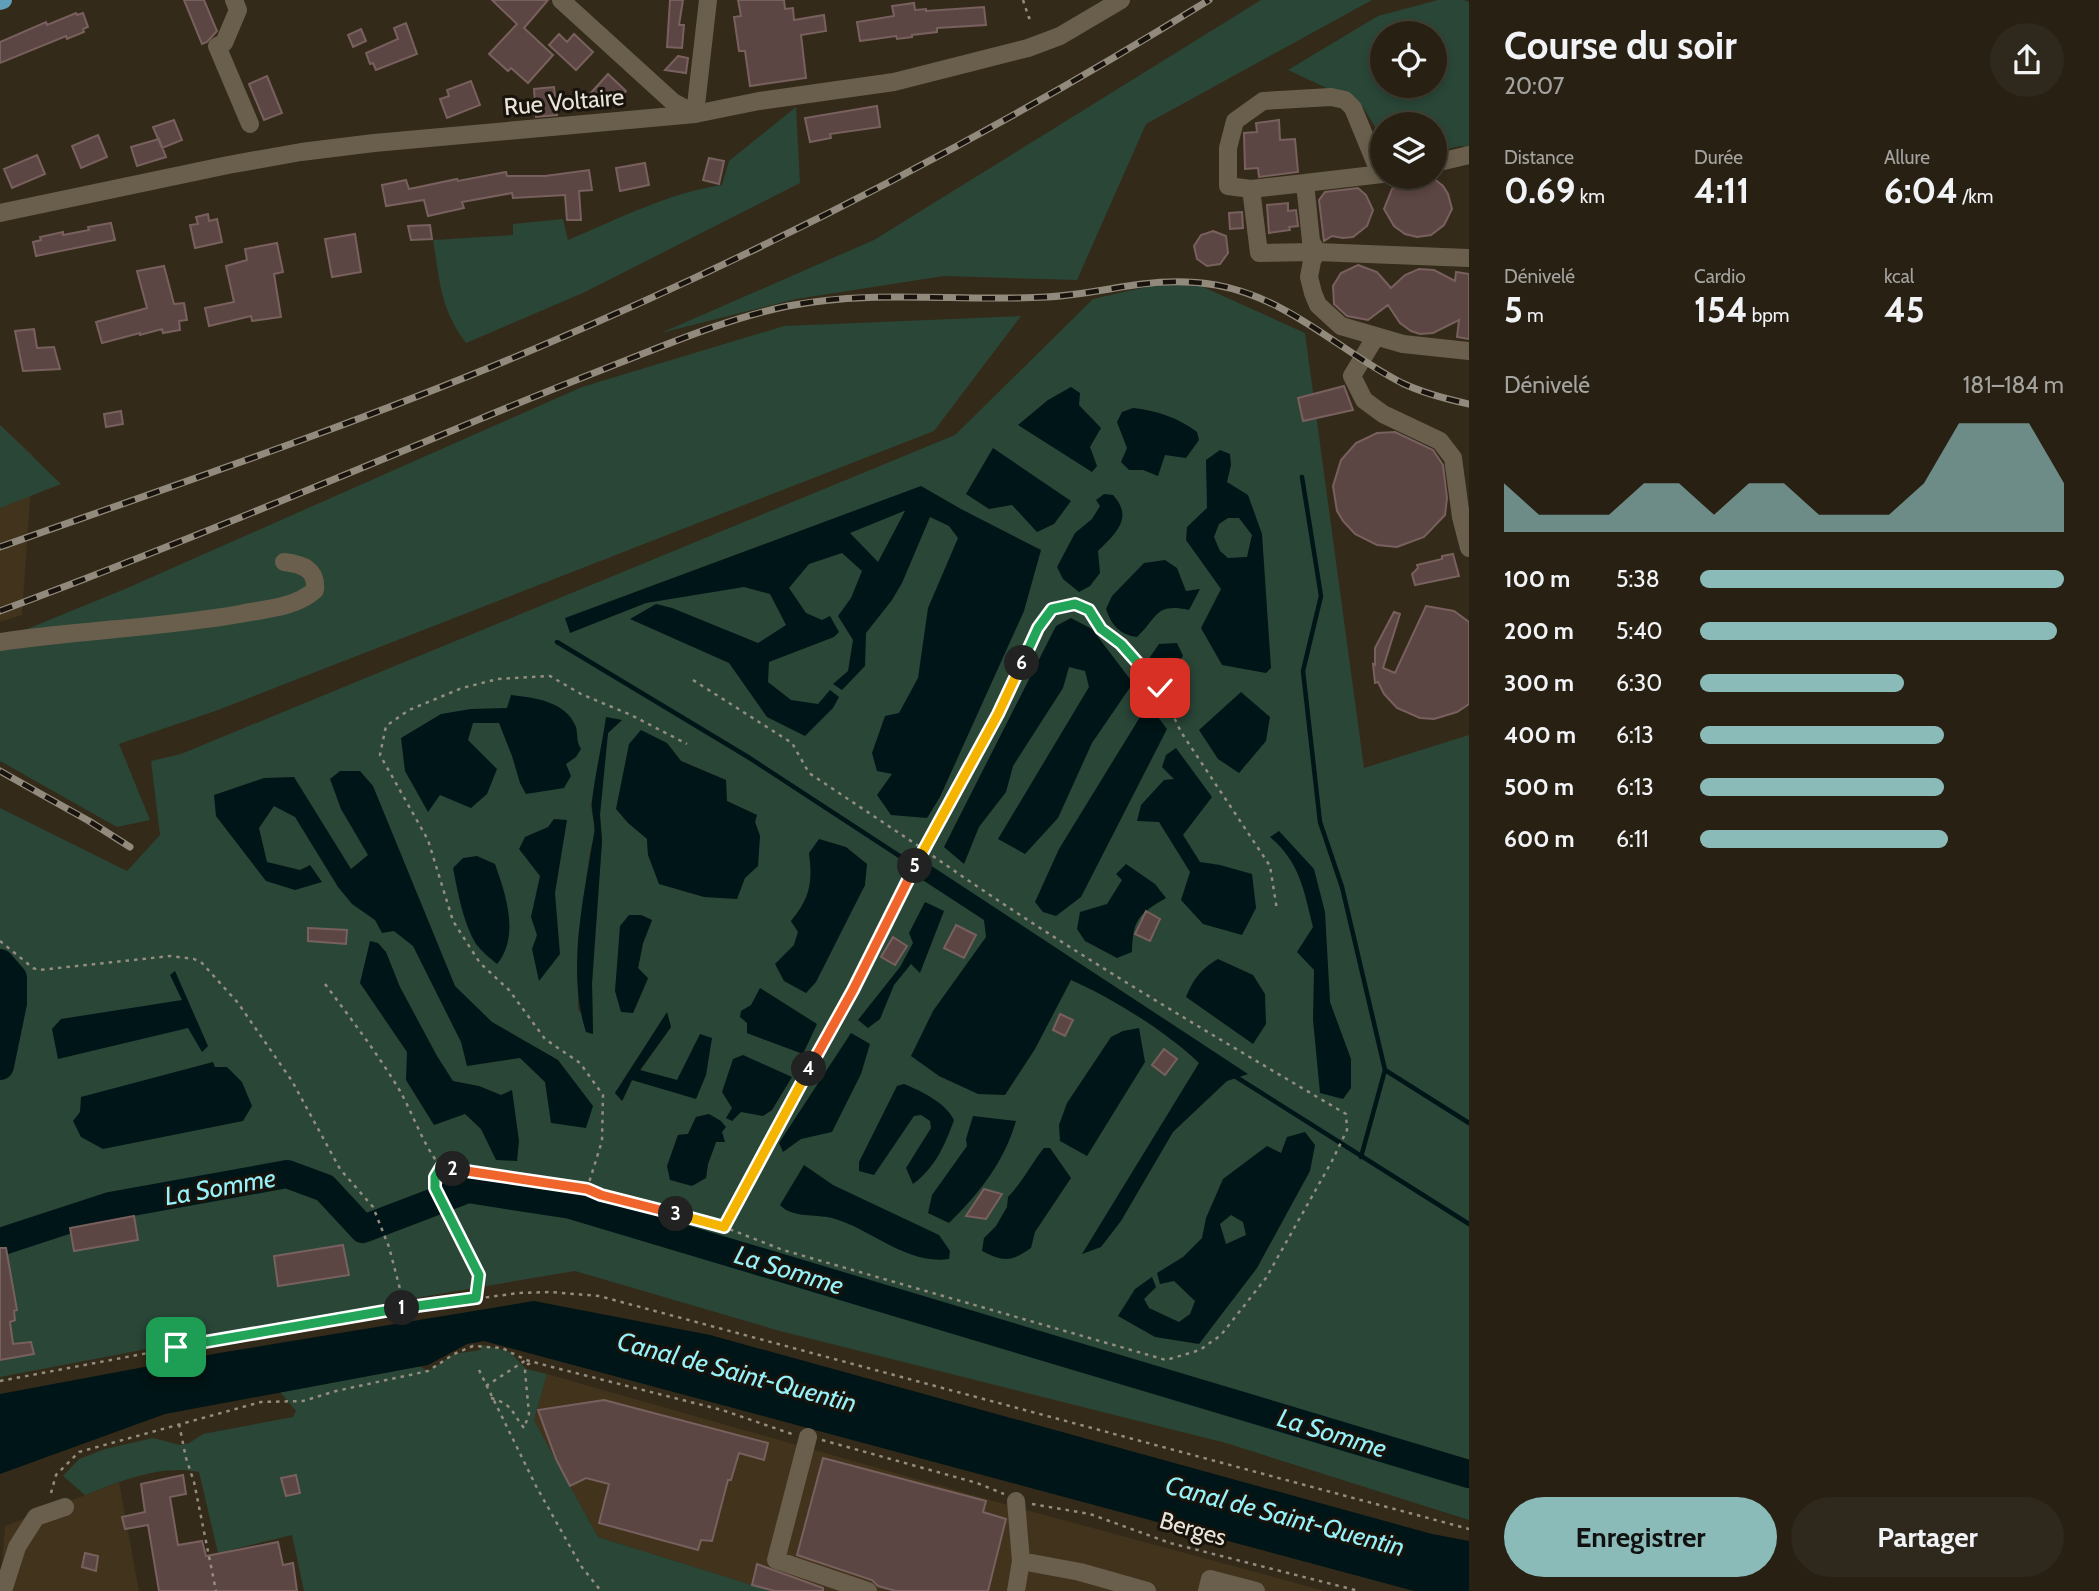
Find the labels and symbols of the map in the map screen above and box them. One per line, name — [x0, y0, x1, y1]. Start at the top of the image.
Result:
street label: Rue Voltaire — [503, 82, 625, 121]
pin: 6 — [1004, 646, 1040, 680]
pin — [1130, 658, 1190, 718]
pin: 5 — [898, 848, 932, 884]
pin: 4 — [792, 1052, 826, 1086]
pin: 2 — [435, 1152, 470, 1186]
water label: La Somme — [162, 1161, 278, 1213]
pin: 3 — [658, 1196, 694, 1232]
water label: La Somme — [731, 1238, 847, 1302]
pin: 1 — [384, 1290, 420, 1326]
pin — [146, 1317, 206, 1377]
water label: Canal de Saint-Quentin — [614, 1325, 860, 1419]
water label: La Somme — [1274, 1401, 1390, 1465]
water label: Canal de Saint-Quentin — [1162, 1469, 1408, 1563]
street label: Berges — [1156, 1505, 1230, 1552]

